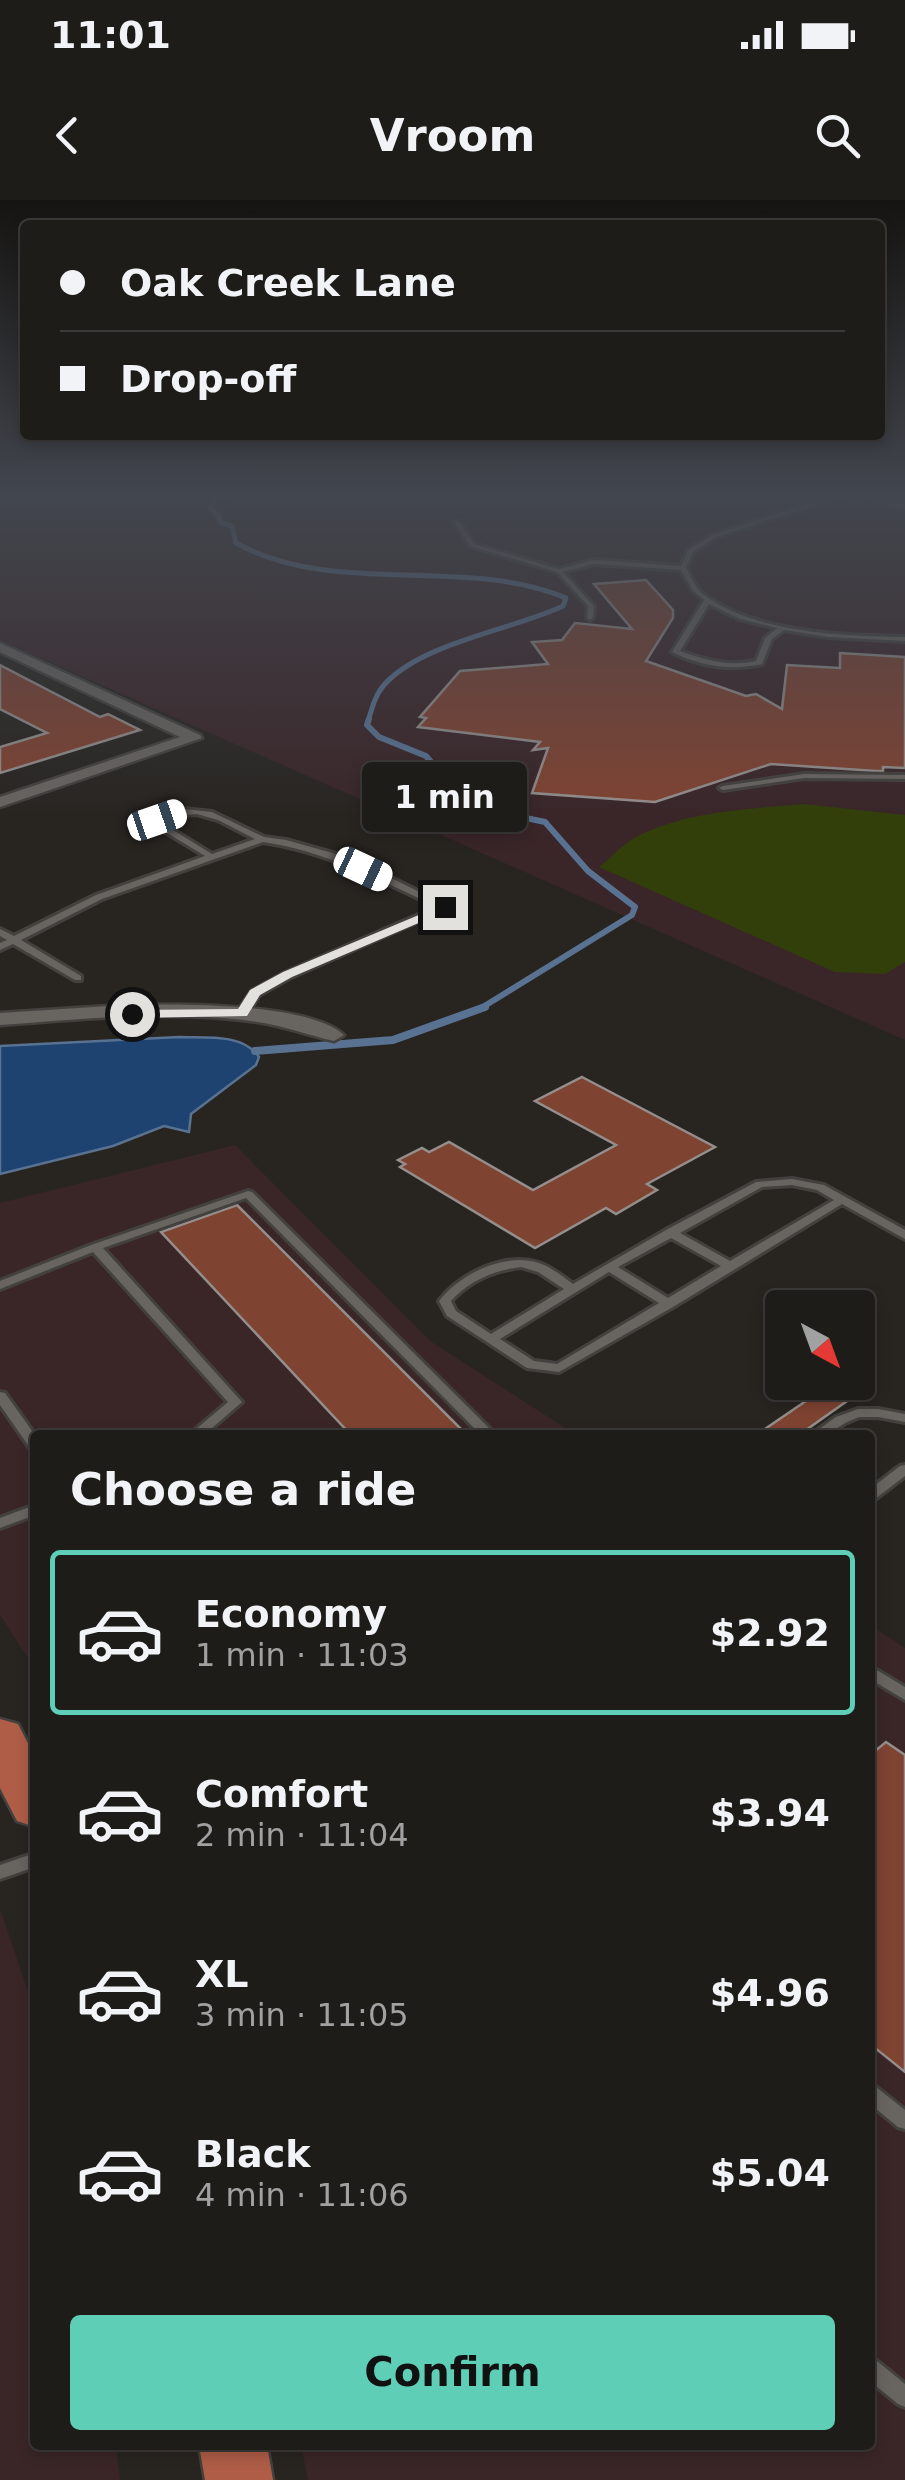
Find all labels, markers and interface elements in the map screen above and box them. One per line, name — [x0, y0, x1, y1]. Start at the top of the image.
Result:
text: 11:01 — [50, 13, 171, 57]
icon: back — [40, 108, 95, 163]
icon: search — [810, 108, 865, 163]
text: Vroom — [370, 109, 535, 162]
text: Oak Creek Lane — [120, 261, 456, 305]
text: Drop-off — [120, 357, 296, 401]
callout: 1 min — [362, 762, 528, 832]
text: 1 min — [394, 778, 495, 816]
car — [124, 796, 190, 844]
car — [329, 843, 397, 895]
route end — [423, 885, 468, 930]
route start — [110, 992, 155, 1037]
north arrow — [765, 1290, 875, 1400]
map controls — [765, 1290, 875, 1400]
text: Choose a ride — [70, 1463, 416, 1516]
icon: car — [75, 1588, 165, 1678]
text: Economy — [195, 1592, 387, 1636]
text: $2.92 — [710, 1611, 830, 1655]
text: 1 min · 11:03 — [195, 1636, 409, 1674]
icon: car — [75, 1768, 165, 1858]
text: Comfort — [195, 1772, 368, 1816]
text: $3.94 — [710, 1791, 830, 1835]
text: 2 min · 11:04 — [195, 1816, 409, 1854]
icon: car — [75, 1948, 165, 2038]
text: XL — [195, 1952, 249, 1996]
text: $4.96 — [710, 1971, 830, 2015]
text: 3 min · 11:05 — [195, 1996, 409, 2034]
icon: car — [75, 2128, 165, 2218]
text: Black — [195, 2132, 310, 2176]
text: $5.04 — [710, 2151, 830, 2195]
text: 4 min · 11:06 — [195, 2176, 409, 2214]
button: Confirm — [70, 2315, 835, 2430]

